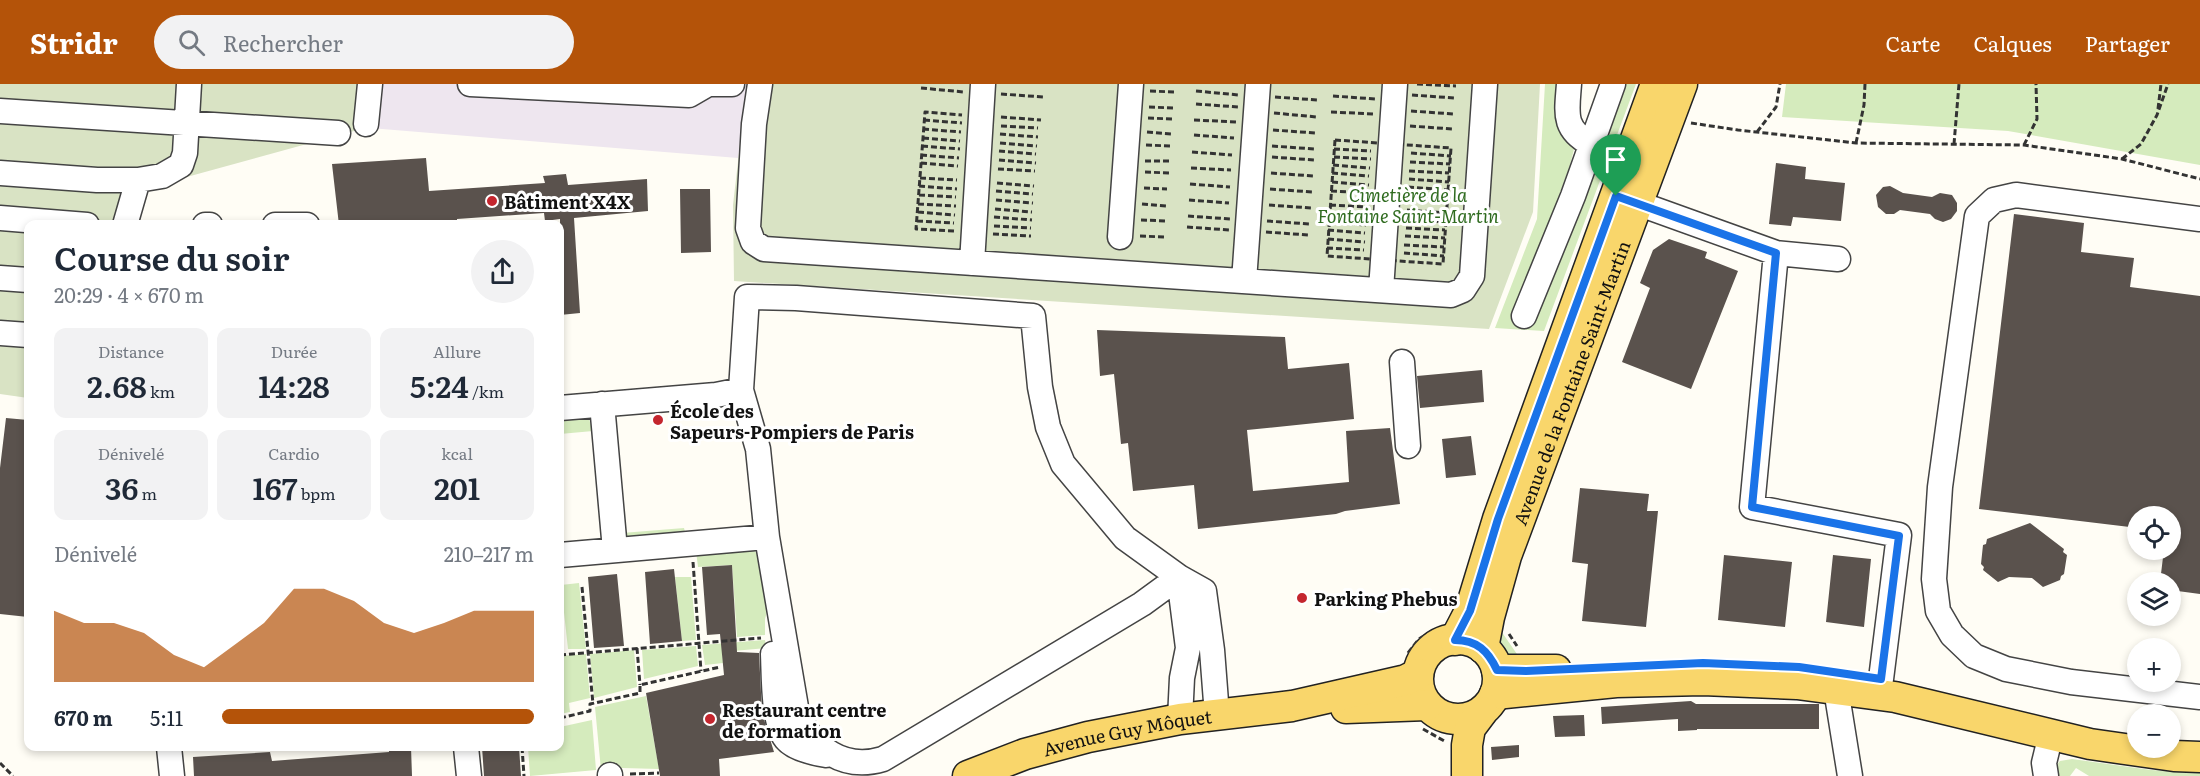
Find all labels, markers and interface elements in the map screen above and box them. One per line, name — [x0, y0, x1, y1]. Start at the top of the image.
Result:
search box — [154, 15, 574, 69]
text: Stridr — [30, 21, 118, 63]
icon: search — [175, 26, 208, 59]
text: Rechercher — [223, 26, 343, 59]
text: Carte — [1886, 27, 1940, 58]
text: Calques — [1973, 27, 2052, 58]
text: Partager — [2085, 27, 2170, 58]
pin — [1590, 134, 1641, 196]
icon: arrive — [1599, 143, 1632, 176]
park label: Cimetière de la Fontaine Saint-Martin — [1317, 181, 1499, 229]
place label: Bâtiment X4X — [504, 188, 631, 215]
marker: Bâtiment X4X — [485, 194, 499, 208]
text: Course du soir — [54, 232, 290, 281]
street label: Avenue de la Fontaine Saint-Martin — [1505, 236, 1636, 529]
button: share — [471, 240, 534, 303]
text: 20:29 · 4 × 670 m — [54, 279, 204, 309]
text: Distance — [98, 339, 164, 363]
text: Durée — [271, 339, 317, 363]
text: Allure — [433, 339, 481, 363]
text: 2.68 — [87, 363, 147, 407]
text: 14:28 — [258, 363, 330, 407]
text: 5:24 — [410, 363, 469, 407]
text: km — [147, 379, 175, 403]
text: /km — [469, 379, 504, 403]
place label: École des Sapeurs-Pompiers de Paris — [670, 397, 914, 445]
marker: École des Sapeurs-Pompiers de Paris — [651, 413, 665, 427]
text: Dénivelé — [98, 441, 164, 465]
text: Cardio — [268, 441, 320, 465]
text: kcal — [441, 441, 473, 465]
text: 36 — [105, 465, 138, 509]
text: 167 — [252, 465, 298, 509]
text: 201 — [434, 465, 480, 509]
text: m — [138, 481, 157, 505]
text: bpm — [298, 481, 336, 505]
map controls — [2127, 506, 2181, 758]
button: locate — [2127, 506, 2181, 560]
text: Dénivelé — [54, 538, 137, 568]
text: 210–217 m — [444, 538, 534, 568]
button: layers — [2127, 572, 2181, 626]
place label: Parking Phebus — [1314, 585, 1458, 612]
marker: Parking Phebus — [1295, 591, 1309, 605]
button: + — [2127, 638, 2181, 692]
place label: Restaurant centre de formation — [722, 696, 886, 744]
text: 670 m — [54, 702, 113, 732]
text: 5:11 — [150, 702, 183, 732]
street label: Avenue Guy Môquet — [1040, 702, 1214, 762]
button: − — [2127, 704, 2181, 758]
marker: Restaurant centre de formation — [703, 712, 717, 726]

